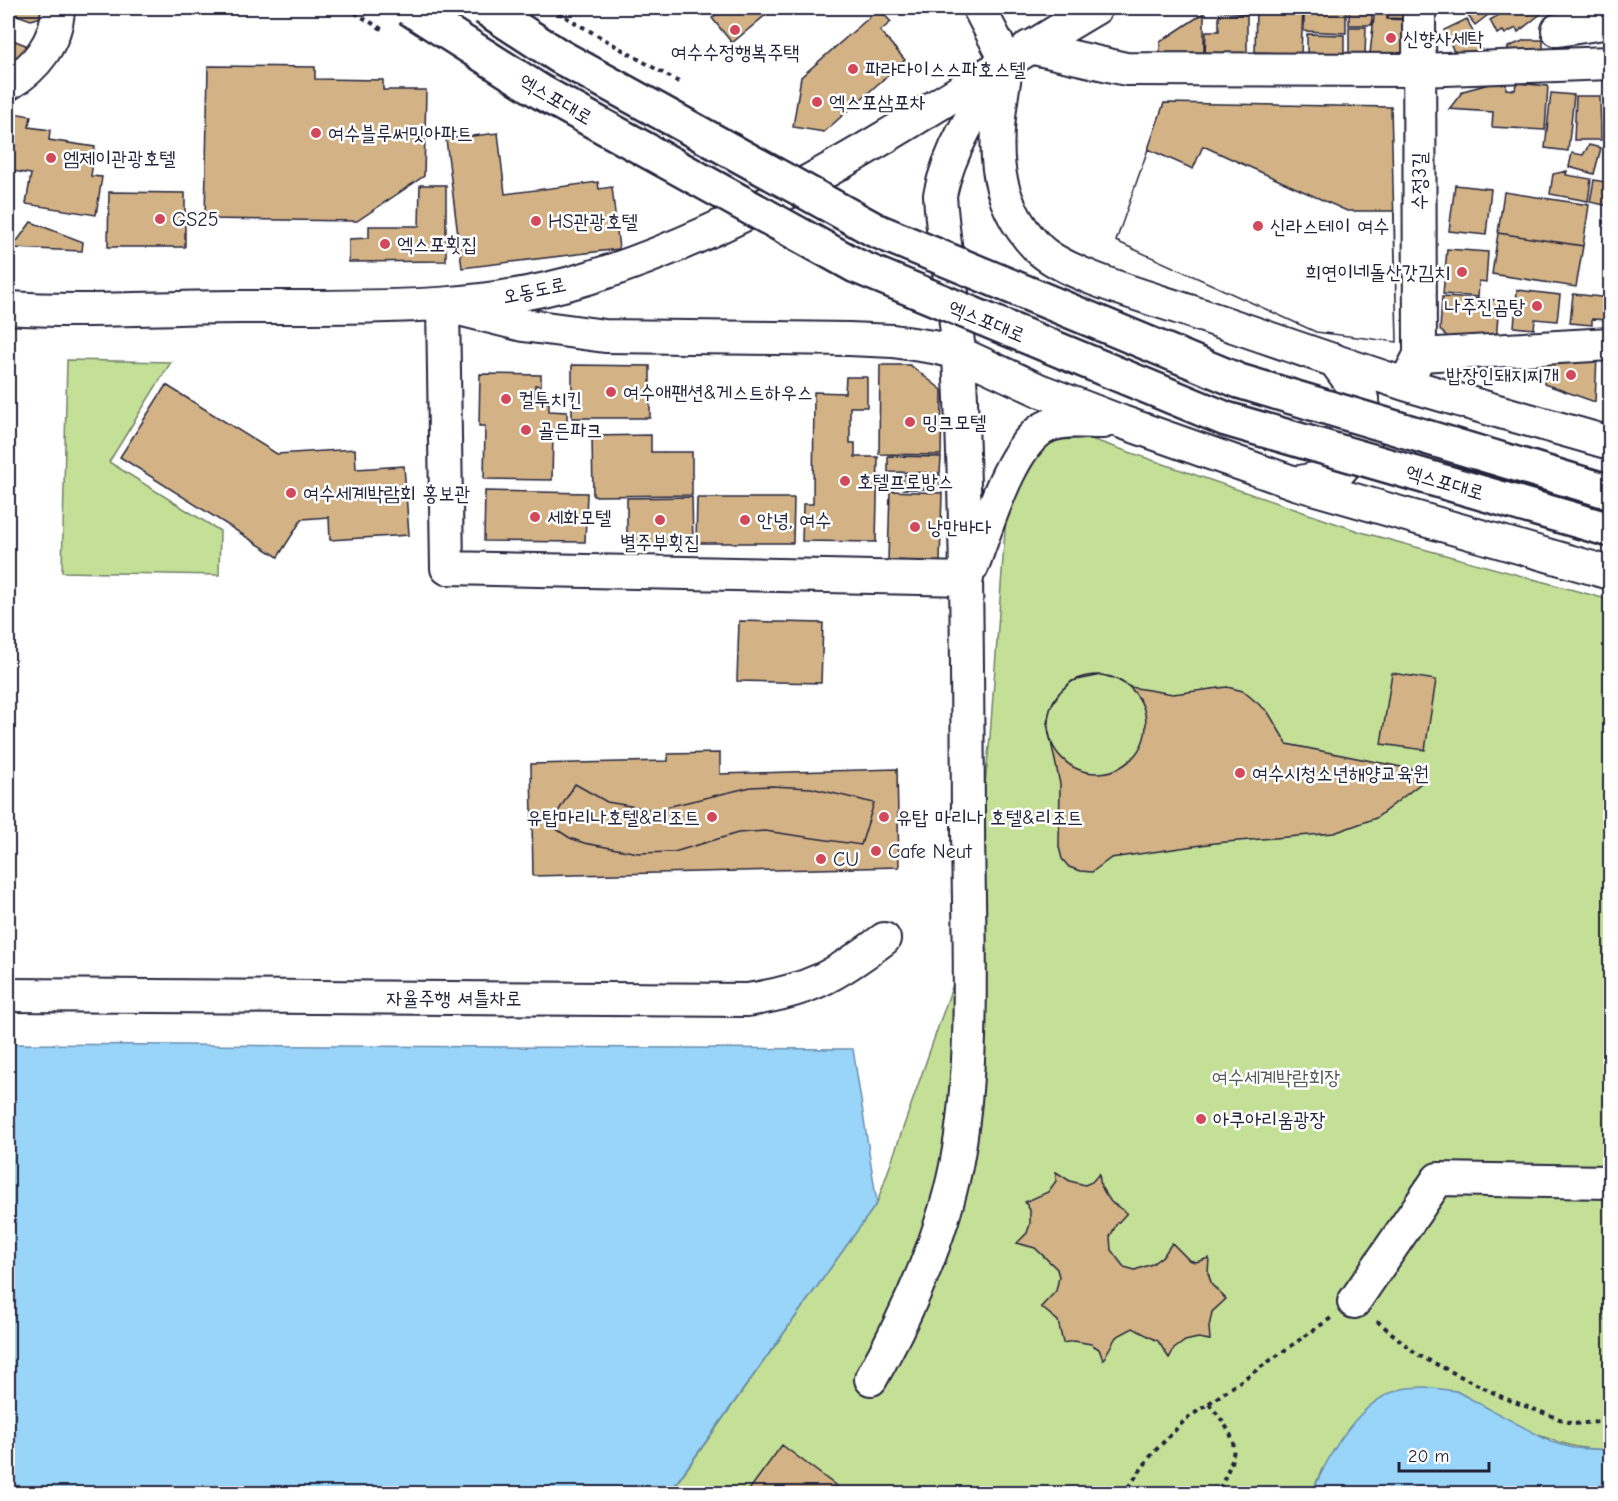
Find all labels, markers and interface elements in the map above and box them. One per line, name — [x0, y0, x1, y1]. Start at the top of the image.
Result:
marker: 여수수정행복주택 — [728, 23, 742, 37]
place label: 신향사세탁 — [1403, 27, 1483, 50]
marker: 신향사세탁 — [1384, 31, 1398, 45]
place label: 여수수정행복주택 — [671, 41, 799, 64]
place label: 파라다이스스파호스텔 — [865, 58, 1026, 81]
marker: 파라다이스스파호스텔 — [846, 62, 860, 76]
street label: 엑스포대로 — [515, 69, 596, 130]
place label: 엑스포삼포차 — [829, 91, 926, 114]
marker: 엑스포삼포차 — [810, 95, 824, 109]
place label: 여수블루써밋아파트 — [328, 122, 473, 145]
marker: 여수블루써밋아파트 — [309, 126, 323, 140]
place label: 엠제이관광호텔 — [63, 147, 176, 170]
marker: 엠제이관광호텔 — [44, 151, 58, 165]
street label: 수정3길 — [1408, 152, 1431, 210]
place label: GS25 — [172, 208, 219, 231]
place label: HS관광호텔 — [548, 210, 638, 233]
marker: GS25 — [153, 212, 167, 226]
marker: HS관광호텔 — [529, 214, 543, 228]
place label: 신라스테이 여수 — [1270, 215, 1389, 238]
marker: 신라스테이 여수 — [1251, 219, 1265, 233]
place label: 엑스포횟집 — [397, 233, 477, 256]
marker: 엑스포횟집 — [378, 237, 392, 251]
place label: 희연이네돌산갓김치 — [1305, 261, 1450, 284]
marker: 희연이네돌산갓김치 — [1455, 265, 1469, 279]
street label: 오동도로 — [500, 273, 568, 308]
place label: 나주진곰탕 — [1445, 295, 1525, 318]
street label: 엑스포대로 — [945, 296, 1028, 347]
marker: 나주진곰탕 — [1530, 299, 1544, 313]
place label: 밥장인돼지찌개 — [1446, 364, 1559, 387]
marker: 밥장인돼지찌개 — [1564, 368, 1578, 382]
place label: 여수애팬션&게스트하우스 — [623, 381, 813, 404]
marker: 여수애팬션&게스트하우스 — [604, 385, 618, 399]
place label: 컬투치킨 — [518, 388, 582, 411]
marker: 컬투치킨 — [499, 392, 513, 406]
place label: 밍크모텔 — [922, 411, 986, 434]
marker: 밍크모텔 — [903, 415, 917, 429]
place label: 골든파크 — [538, 419, 602, 442]
marker: 골든파크 — [519, 423, 533, 437]
street label: 엑스포대로 — [1403, 460, 1487, 505]
place label: 호텔프로방스 — [857, 470, 954, 493]
marker: 호텔프로방스 — [838, 474, 852, 488]
place label: 여수세계박람회 홍보관 — [303, 482, 471, 505]
marker: 여수세계박람회 홍보관 — [284, 486, 298, 500]
place label: 세화모텔 — [547, 506, 611, 529]
place label: 안녕, 여수 — [757, 509, 831, 532]
marker: 세화모텔 — [528, 510, 542, 524]
marker: 별주부횟집 — [653, 513, 667, 527]
marker: 안녕, 여수 — [738, 513, 752, 527]
place label: 낭만바다 — [927, 516, 991, 539]
marker: 낭만바다 — [908, 520, 922, 534]
place label: 별주부횟집 — [620, 531, 700, 554]
place label: 여수시청소년해양교육원 — [1252, 762, 1429, 785]
marker: 여수시청소년해양교육원 — [1233, 766, 1247, 780]
place label: 유탑마리나호텔&리조트 — [526, 806, 700, 829]
place label: 유탑 마리나 호텔&리조트 — [896, 806, 1083, 829]
marker: 유탑마리나호텔&리조트 — [705, 810, 719, 824]
marker: 유탑 마리나 호텔&리조트 — [877, 810, 891, 824]
place label: Cafe Neut — [888, 840, 973, 863]
marker: Cafe Neut — [869, 844, 883, 858]
place label: CU — [833, 848, 859, 871]
marker: CU — [814, 852, 828, 866]
street label: 자율주행 셔틀차로 — [386, 987, 522, 1010]
park label: 여수세계박람회장 — [1212, 1066, 1340, 1089]
place label: 아쿠아리움광장 — [1213, 1108, 1326, 1131]
marker: 아쿠아리움광장 — [1194, 1112, 1208, 1126]
scale bar — [1399, 1435, 1489, 1473]
text: 20 m — [1408, 1446, 1449, 1467]

